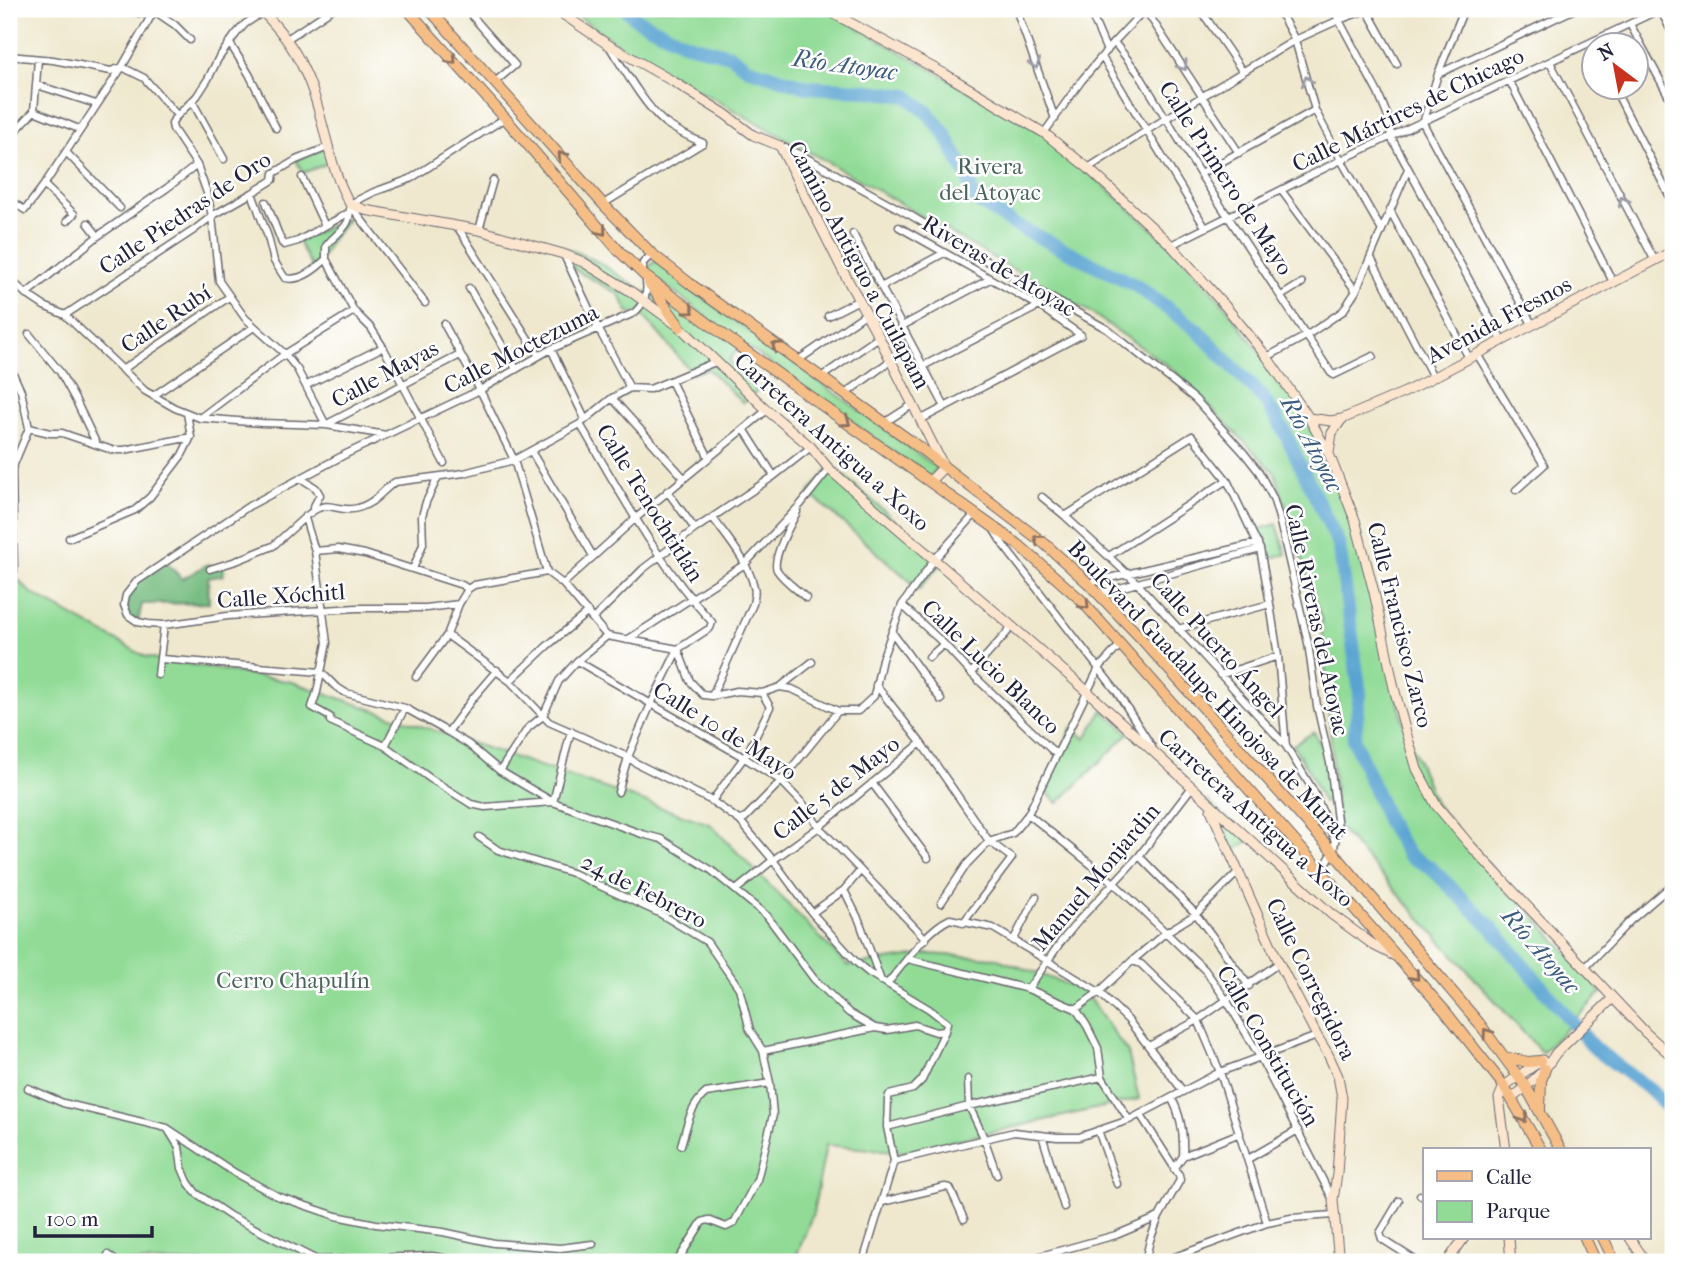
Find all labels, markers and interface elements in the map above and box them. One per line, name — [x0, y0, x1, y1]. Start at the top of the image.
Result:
north arrow — [1580, 32, 1650, 102]
text: N — [1595, 39, 1619, 66]
street label: Calle Mártires de Chicago — [1288, 42, 1528, 178]
water label: Río Atoyac — [789, 44, 900, 86]
one-way arrow — [444, 51, 457, 64]
one-way arrow — [1027, 57, 1041, 70]
one-way arrow — [1174, 58, 1187, 71]
one-way arrow — [1300, 75, 1315, 87]
street label: Calle Primero de Mayo — [1153, 76, 1299, 280]
street label: Camino Antiguo a Cuilapam — [782, 136, 936, 394]
street label: Calle Piedras de Oro — [94, 145, 276, 281]
one-way arrow — [557, 151, 570, 164]
park label: Rivera del Atoyac — [939, 153, 1041, 206]
one-way arrow — [1618, 195, 1631, 208]
street label: Riveras de Atoyac — [917, 209, 1081, 323]
one-way arrow — [594, 223, 606, 236]
street label: Avenida Fresnos — [1421, 270, 1576, 370]
street label: Calle Rubí — [116, 279, 216, 359]
street label: Calle Moctezuma — [439, 298, 603, 400]
one-way arrow — [682, 302, 695, 315]
street label: Calle Mayas — [327, 335, 443, 413]
one-way arrow — [771, 342, 784, 354]
street label: Carretera Antigua a Xoxo — [729, 347, 935, 537]
water label: Río Atoyac — [1274, 389, 1349, 498]
one-way arrow — [838, 414, 851, 426]
street label: Calle Tenochtitlán — [591, 419, 710, 587]
street label: Calle Riveras del Atoyac — [1279, 502, 1355, 738]
street label: Calle Francisco Zarco — [1361, 519, 1439, 731]
one-way arrow — [1033, 534, 1046, 547]
street label: Boulevard Guadalupe Hinojosa de Murat — [1062, 535, 1354, 845]
street label: Calle Puerto Ángel — [1145, 567, 1290, 724]
street label: Calle Xóchitl — [216, 578, 347, 614]
street label: Calle Lucio Blanco — [916, 594, 1066, 740]
one-way arrow — [1076, 596, 1089, 609]
street label: Calle 10 de Mayo — [648, 676, 802, 786]
street label: Carretera Antigua a Xoxo — [1153, 723, 1359, 913]
street label: Calle 5 de Mayo — [767, 730, 905, 846]
street label: Manuel Monjardin — [1026, 797, 1166, 956]
street label: 24 de Febrero — [577, 848, 711, 934]
street label: Calle Corregidora — [1260, 894, 1362, 1064]
water label: Río Atoyac — [1495, 901, 1587, 1001]
street label: Calle Constitución — [1211, 961, 1325, 1132]
park label: Cerro Chapulín — [216, 967, 371, 994]
one-way arrow — [1406, 968, 1419, 981]
one-way arrow — [1483, 1028, 1495, 1041]
one-way arrow — [1515, 1110, 1528, 1123]
legend — [1423, 1148, 1650, 1240]
text: Calle — [1486, 1165, 1532, 1189]
scale bar — [35, 1194, 152, 1238]
text: Parque — [1486, 1199, 1550, 1223]
text: 100 m — [46, 1207, 99, 1231]

